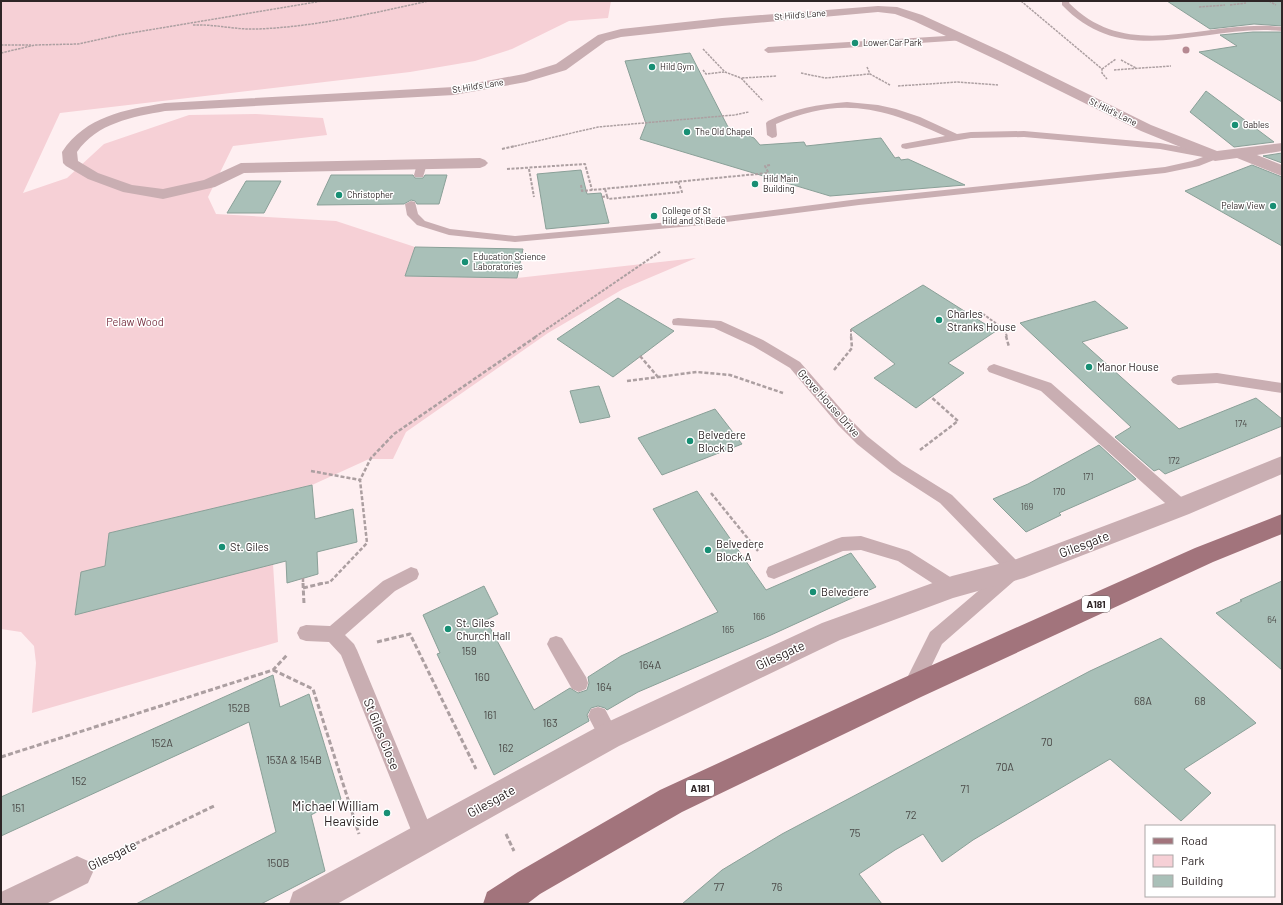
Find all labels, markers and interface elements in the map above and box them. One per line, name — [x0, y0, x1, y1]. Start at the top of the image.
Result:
street label: St Hild's Lane — [774, 7, 826, 22]
place label: Lower Car Park — [863, 37, 922, 48]
marker: Lower Car Park — [850, 38, 860, 48]
place label: Hild Gym — [660, 61, 694, 72]
marker: Hild Gym — [647, 62, 657, 72]
street label: St Hild's Lane — [451, 76, 505, 95]
street label: St Hild's Lane — [1087, 95, 1139, 128]
place label: Gables — [1243, 119, 1269, 130]
marker: Gables — [1230, 120, 1240, 130]
place label: The Old Chapel — [695, 126, 753, 137]
marker: The Old Chapel — [682, 127, 692, 137]
place label: Hild Main Building — [763, 173, 798, 194]
marker: Hild Main Building — [750, 179, 760, 189]
place label: Christopher — [347, 189, 394, 200]
marker: Christopher — [334, 190, 344, 200]
place label: Pelaw View — [1221, 200, 1266, 211]
marker: Pelaw View — [1268, 201, 1278, 211]
place label: College of St Hild and St Bede — [662, 205, 726, 226]
marker: College of St Hild and St Bede — [649, 211, 659, 221]
place label: Education Science Laboratories — [473, 251, 546, 272]
marker: Education Science Laboratories — [460, 257, 470, 267]
place label: Charles Stranks House — [947, 307, 1016, 333]
park label: Pelaw Wood — [106, 315, 164, 328]
marker: Charles Stranks House — [934, 315, 944, 325]
place label: Manor House — [1097, 360, 1159, 373]
marker: Manor House — [1084, 362, 1094, 372]
street label: Grove House Drive — [796, 366, 863, 439]
house number: 174 — [1235, 418, 1247, 429]
place label: Belvedere Block B — [698, 428, 746, 454]
marker: Belvedere Block B — [685, 436, 695, 446]
house number: 172 — [1168, 455, 1180, 466]
house number: 171 — [1083, 471, 1093, 482]
house number: 170 — [1053, 486, 1065, 497]
house number: 169 — [1021, 501, 1034, 512]
street label: Gilesgate — [1057, 527, 1111, 561]
place label: Belvedere Block A — [716, 537, 764, 563]
place label: St. Giles — [230, 540, 269, 553]
marker: St. Giles — [217, 542, 227, 552]
marker: Belvedere Block A — [703, 545, 713, 555]
place label: Belvedere — [821, 585, 869, 598]
marker: Belvedere — [808, 587, 818, 597]
road number: A181 — [1082, 596, 1110, 612]
house number: 166 — [753, 611, 766, 622]
house number: 64 — [1267, 614, 1277, 625]
place label: St. Giles Church Hall — [456, 616, 510, 642]
marker: St. Giles Church Hall — [443, 624, 453, 634]
house number: 165 — [722, 624, 735, 635]
street label: Gilesgate — [753, 637, 807, 673]
house number: 159 — [461, 644, 477, 657]
house number: 164A — [639, 658, 661, 671]
house number: 160 — [474, 670, 490, 683]
house number: 164 — [596, 680, 612, 693]
house number: 68A — [1134, 694, 1152, 707]
house number: 68 — [1194, 694, 1206, 707]
street label: St Giles Close — [360, 696, 404, 772]
house number: 152B — [228, 701, 250, 714]
house number: 161 — [483, 708, 497, 721]
house number: 163 — [542, 716, 558, 729]
house number: 70 — [1041, 735, 1053, 748]
house number: 152A — [151, 736, 173, 749]
house number: 162 — [498, 741, 514, 754]
house number: 153A & 154B — [266, 753, 322, 766]
house number: 70A — [996, 760, 1014, 773]
house number: 152 — [71, 774, 87, 787]
road number: A181 — [686, 780, 714, 796]
street label: Gilesgate — [464, 781, 518, 821]
house number: 71 — [960, 782, 970, 795]
place label: Michael William Heaviside — [292, 798, 379, 829]
house number: 151 — [11, 801, 25, 814]
marker: Michael William Heaviside — [382, 808, 392, 818]
house number: 72 — [905, 808, 917, 821]
legend — [1145, 825, 1275, 897]
house number: 75 — [850, 826, 861, 839]
text: Road — [1181, 833, 1208, 847]
street label: Gilesgate — [85, 836, 139, 874]
text: Park — [1181, 853, 1205, 867]
house number: 150B — [267, 856, 289, 869]
text: Building — [1181, 873, 1223, 887]
house number: 77 — [714, 880, 724, 893]
house number: 76 — [772, 880, 783, 893]

